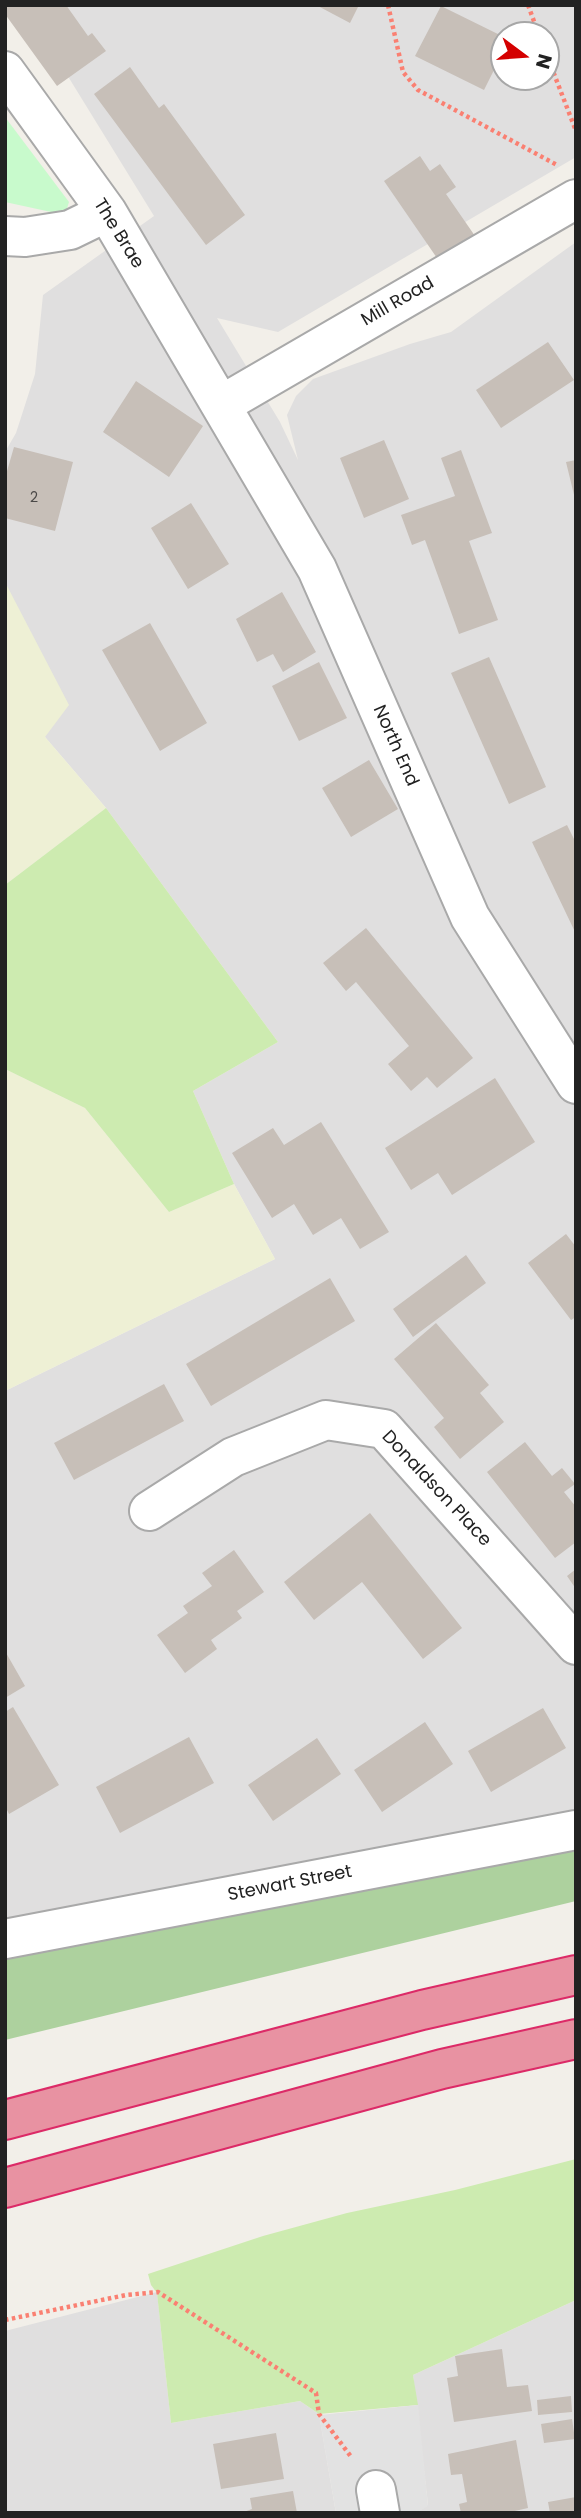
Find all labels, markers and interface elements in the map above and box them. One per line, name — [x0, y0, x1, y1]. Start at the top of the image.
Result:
north arrow — [490, 21, 560, 91]
text: N — [529, 51, 559, 72]
street label: The Brae — [88, 195, 148, 273]
street label: Mill Road — [358, 273, 438, 331]
house number: 2 — [30, 490, 38, 506]
street label: North End — [368, 702, 422, 790]
street label: Donaldson Place — [377, 1426, 495, 1552]
street label: Stewart Street — [226, 1861, 354, 1907]

